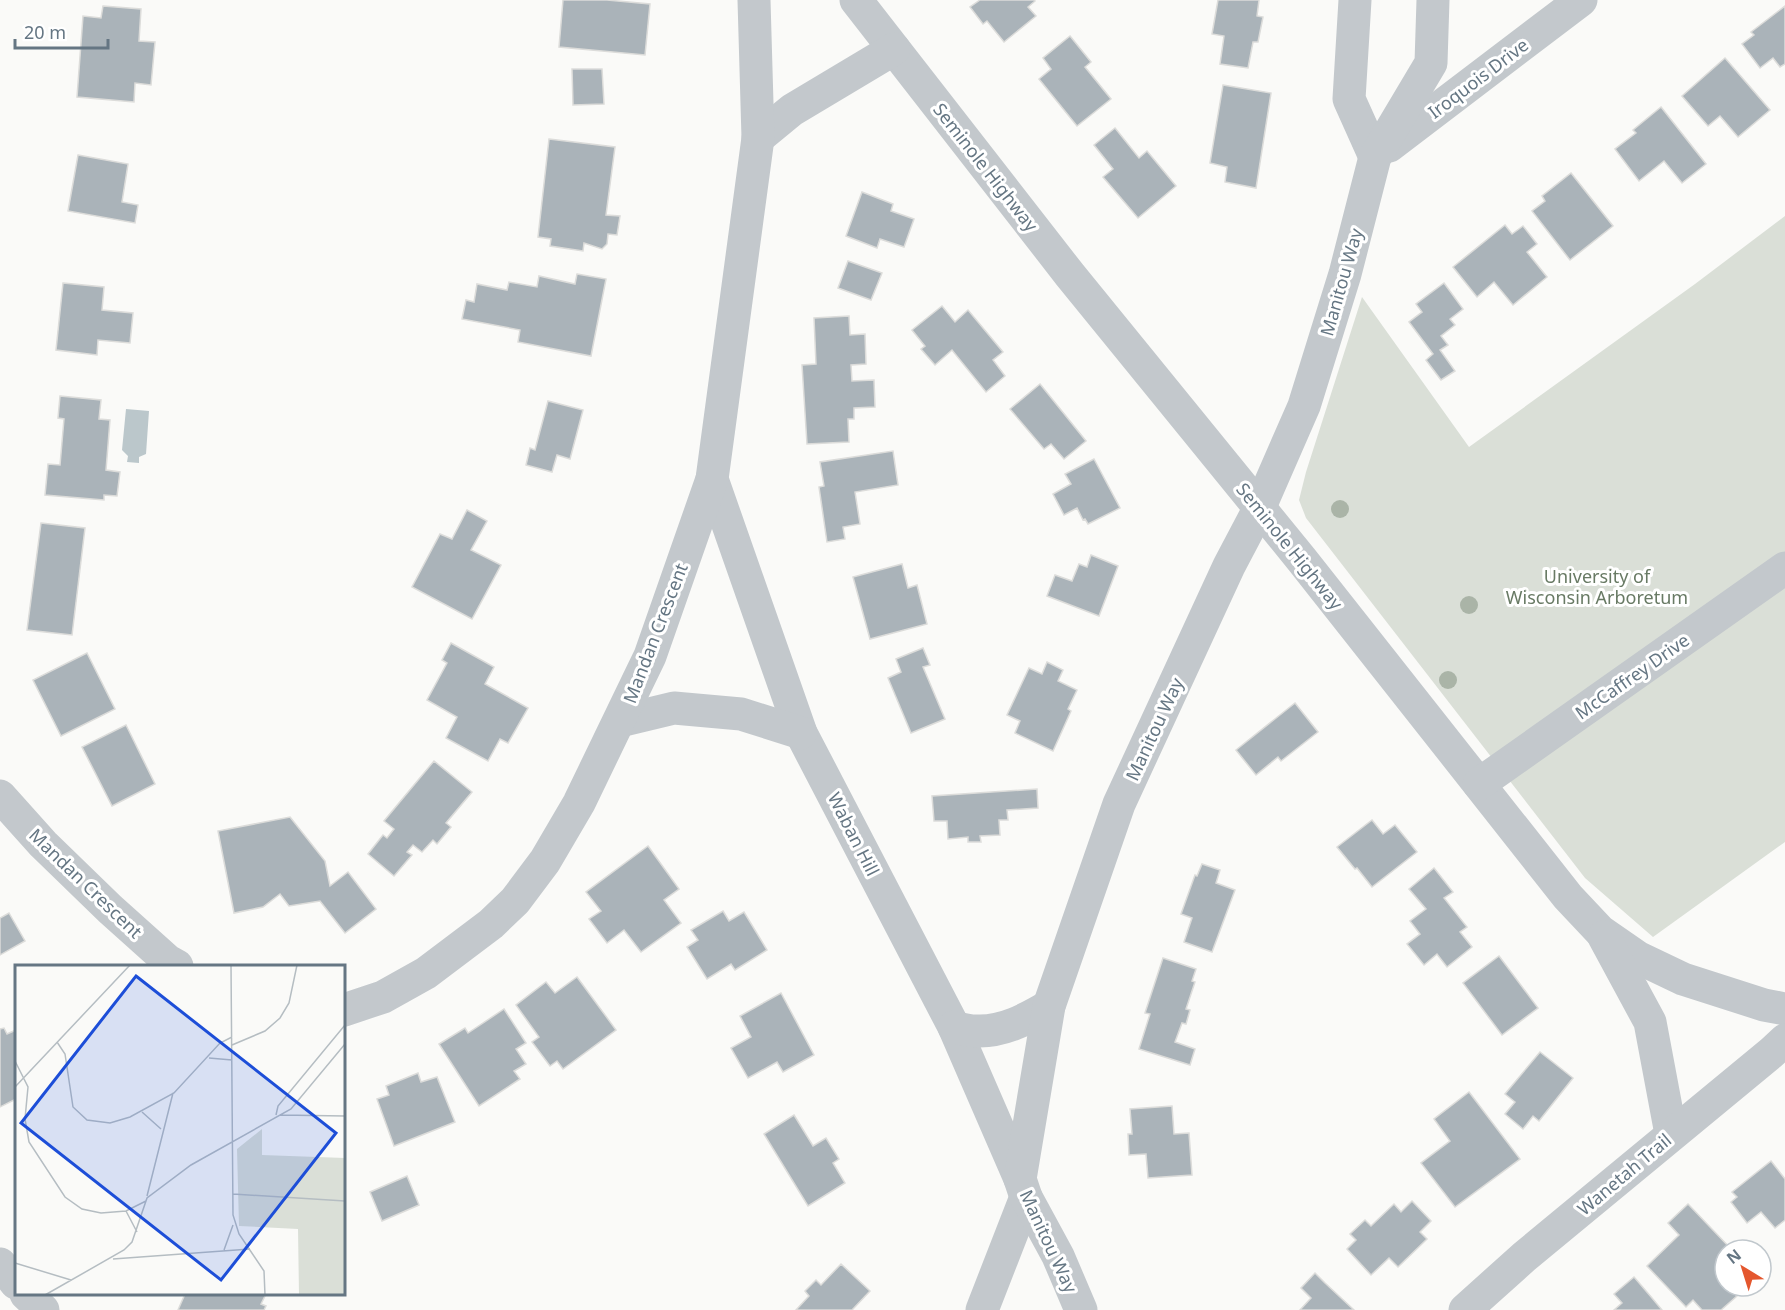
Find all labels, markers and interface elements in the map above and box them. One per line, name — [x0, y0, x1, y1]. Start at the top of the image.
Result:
scale bar — [15, 12, 108, 50]
text: 20 m — [24, 20, 66, 44]
street label: Iroquois Drive — [1423, 32, 1533, 124]
street label: Seminole Highway — [928, 98, 1044, 237]
street label: Manitou Way — [1314, 225, 1368, 339]
street label: Seminole Highway — [1231, 478, 1349, 615]
street label: Mandan Crescent — [617, 559, 693, 706]
park label: University of Wisconsin Arboretum — [1506, 564, 1688, 609]
street label: McCaffrey Drive — [1570, 628, 1694, 724]
street label: Manitou Way — [1120, 673, 1189, 784]
street label: Waban Hill — [823, 788, 885, 880]
street label: Mandan Crescent — [24, 823, 148, 943]
inset map — [15, 965, 345, 1295]
street label: Wanetah Trail — [1572, 1128, 1676, 1220]
street label: Manitou Way — [1015, 1186, 1084, 1297]
north arrow — [1713, 1238, 1773, 1298]
text: N — [1722, 1244, 1746, 1269]

